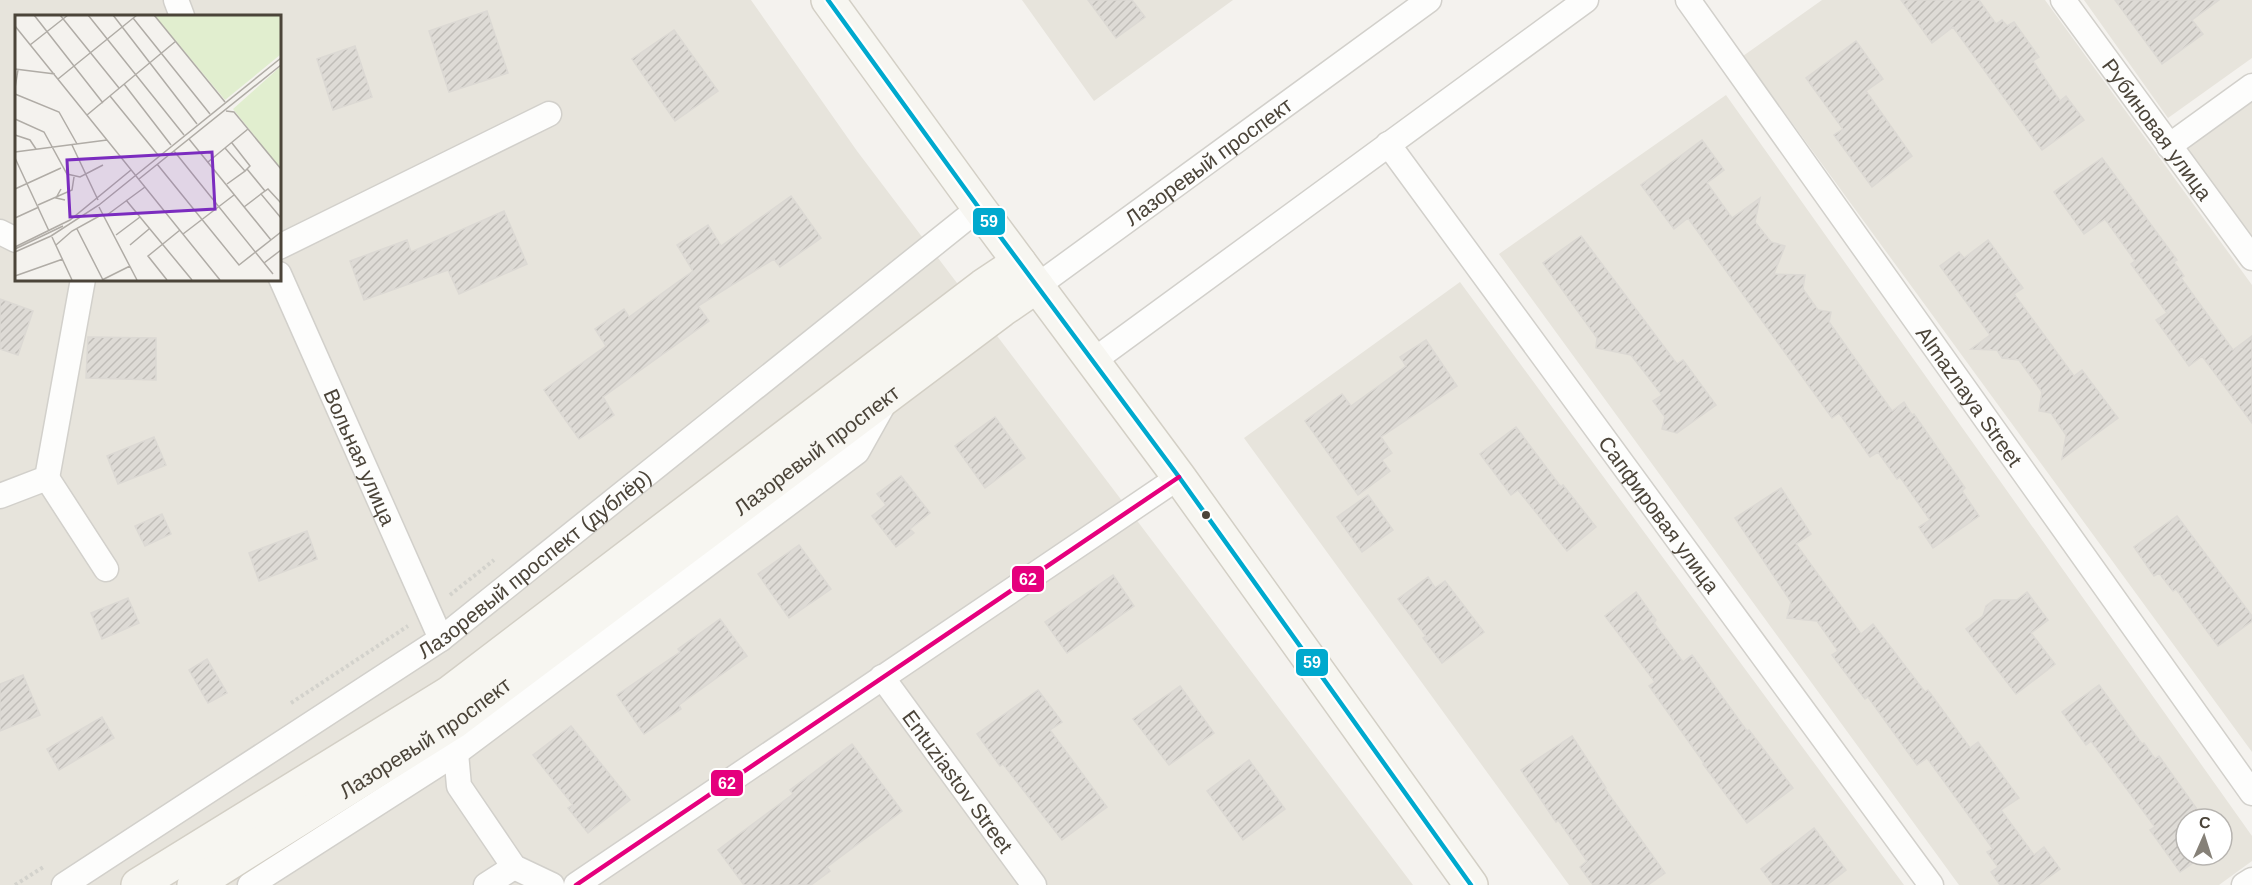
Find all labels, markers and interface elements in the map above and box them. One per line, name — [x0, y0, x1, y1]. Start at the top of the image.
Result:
inset map — [15, 15, 280, 280]
street label: Рубиновая улица — [2098, 54, 2217, 204]
street label: Лазоревый проспект — [1120, 92, 1296, 230]
line badge: 59 — [972, 207, 1006, 236]
text: 59 — [980, 213, 998, 230]
street label: Almaznaya Street — [1912, 322, 2027, 470]
street label: Лазоревый проспект — [729, 380, 904, 519]
street label: Вольная улица — [320, 385, 401, 529]
street label: Сапфировая улица — [1594, 431, 1724, 597]
street label: Лазоревый проспект (дублёр) — [413, 464, 655, 663]
unlabelled marker — [1200, 509, 1212, 521]
line badge: 62 — [1011, 565, 1045, 593]
text: 62 — [1019, 571, 1037, 588]
line badge: 59 — [1295, 648, 1329, 677]
text: 59 — [1303, 654, 1321, 671]
street label: Лазоревый проспект — [335, 672, 515, 803]
street label: Entuziastov Street — [899, 706, 1018, 857]
line badge: 62 — [710, 769, 744, 797]
text: 62 — [718, 775, 736, 792]
north arrow — [2174, 807, 2234, 867]
text: С — [2199, 814, 2211, 831]

